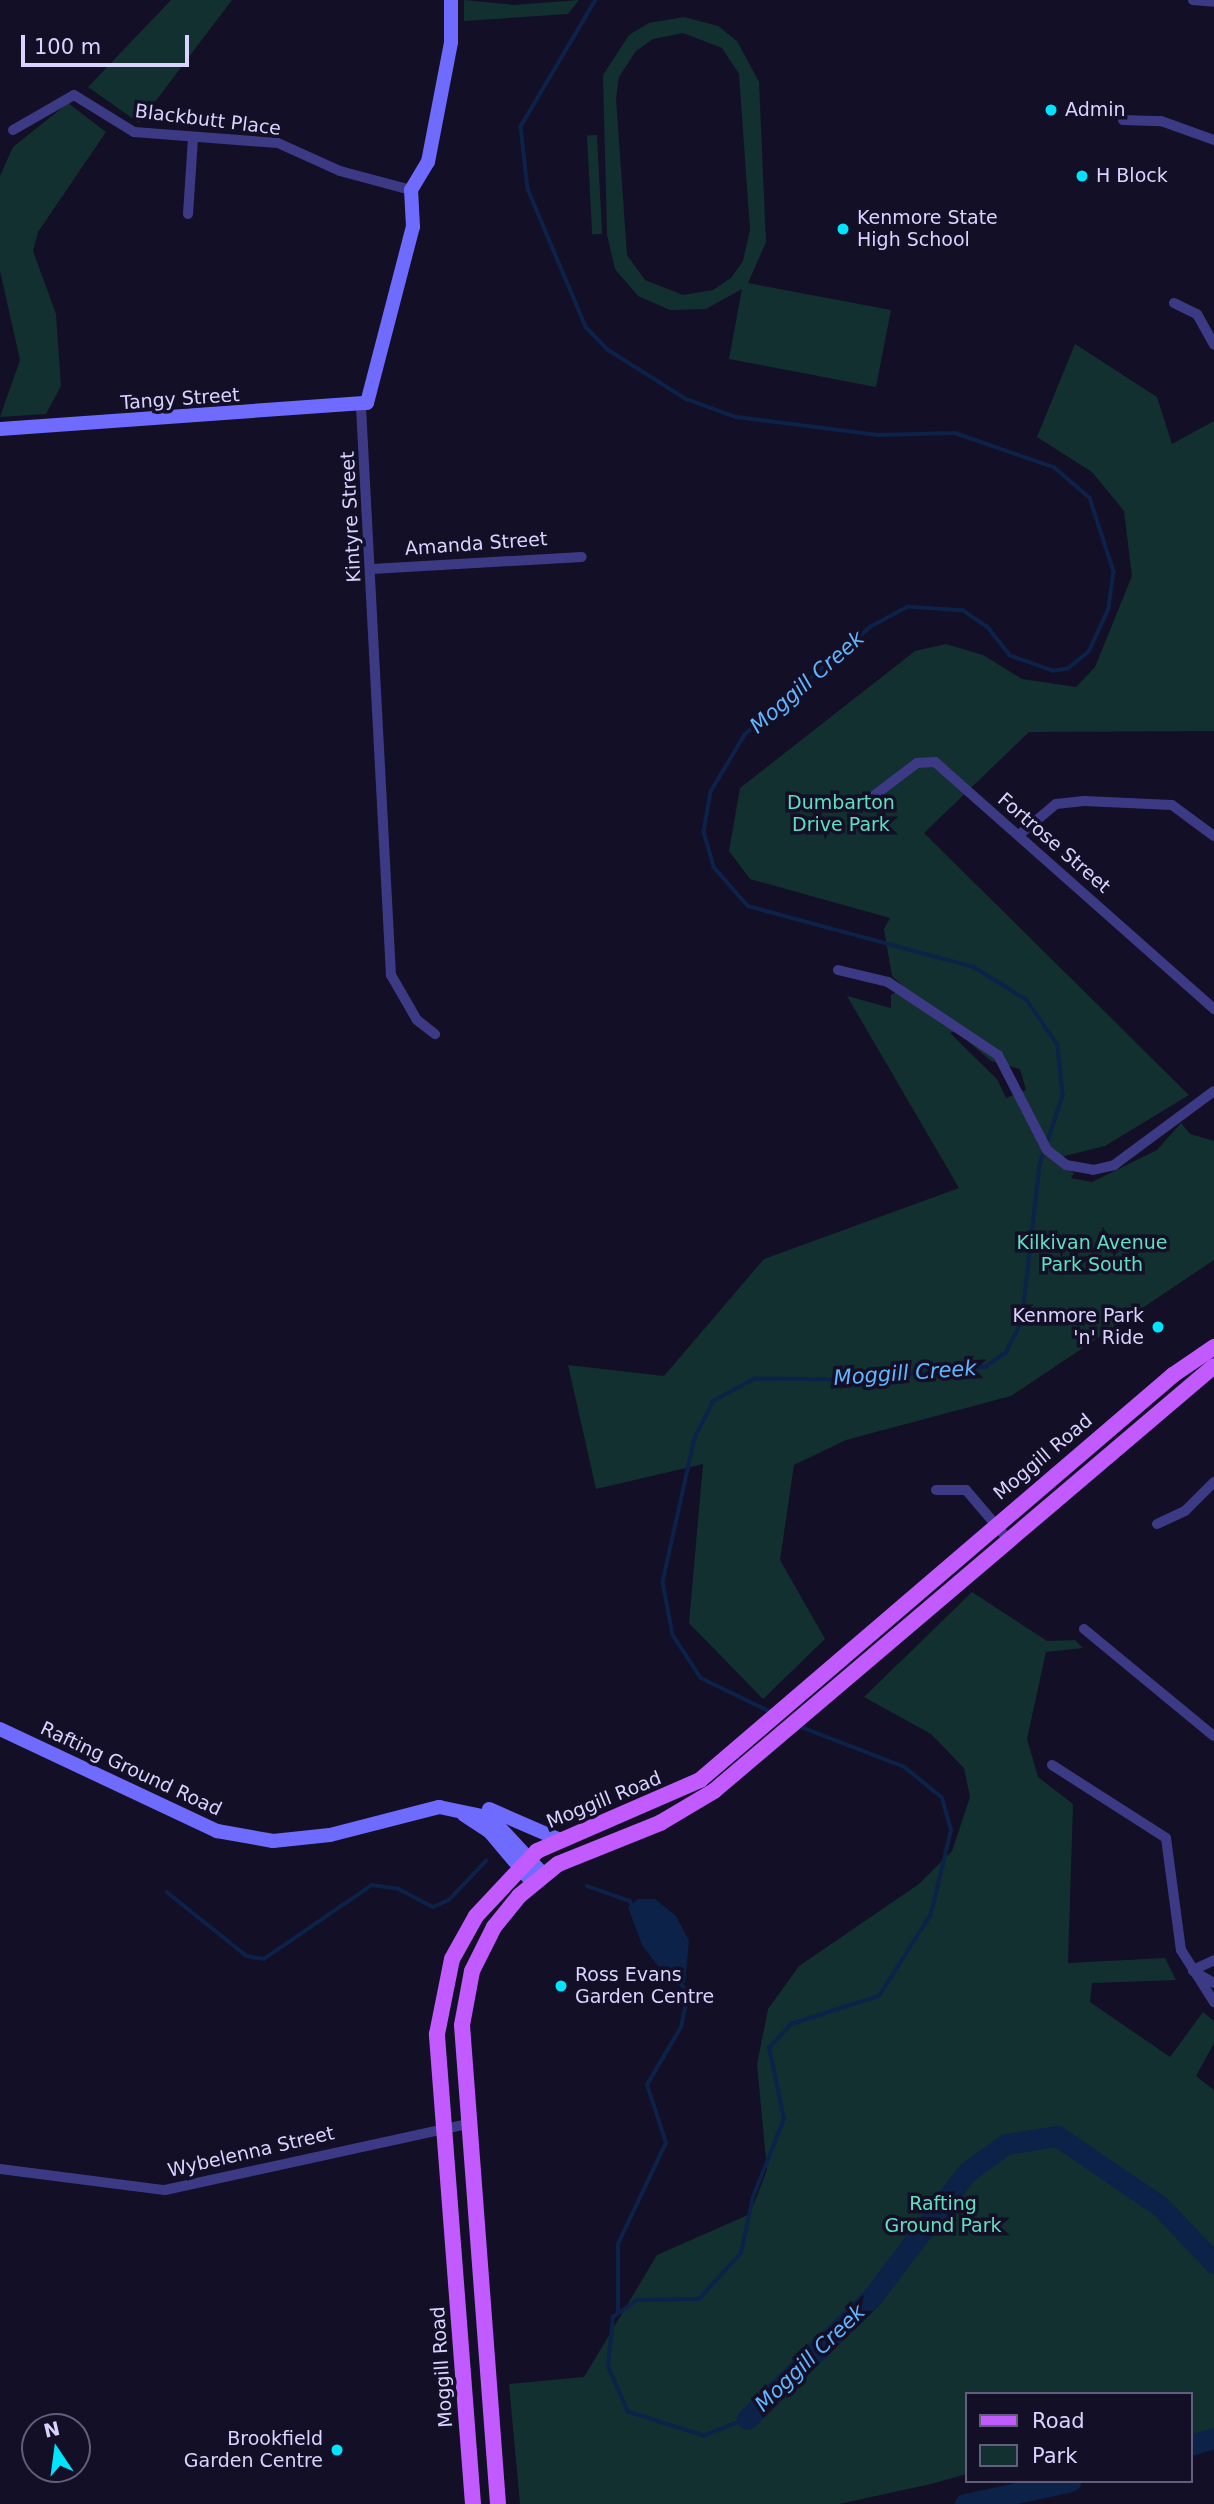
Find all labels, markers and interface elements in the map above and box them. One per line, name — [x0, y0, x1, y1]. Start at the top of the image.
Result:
scale bar — [24, 21, 192, 65]
text: 100 m — [34, 35, 101, 59]
place label: Admin — [1065, 99, 1126, 121]
street label: Blackbutt Place — [134, 100, 282, 140]
marker: Admin — [1043, 102, 1059, 118]
place label: H Block — [1096, 165, 1168, 187]
marker: H Block — [1074, 168, 1090, 184]
place label: Kenmore State High School — [857, 207, 998, 251]
marker: Kenmore State High School — [835, 221, 851, 237]
street label: Tangy Street — [120, 383, 240, 415]
street label: Kintyre Street — [336, 451, 366, 583]
street label: Amanda Street — [404, 528, 548, 560]
water label: Moggill Creek — [745, 626, 869, 738]
street label: Fortrose Street — [993, 788, 1115, 898]
park label: Dumbarton Drive Park — [787, 792, 895, 836]
park label: Kilkivan Avenue Park South — [1017, 1232, 1167, 1276]
place label: Kenmore Park 'n' Ride — [1012, 1305, 1144, 1349]
marker: Kenmore Park 'n' Ride — [1150, 1319, 1166, 1335]
water label: Moggill Creek — [833, 1355, 977, 1391]
street label: Moggill Road — [989, 1409, 1097, 1505]
street label: Rafting Ground Road — [37, 1717, 225, 1821]
street label: Moggill Road — [543, 1767, 665, 1833]
place label: Ross Evans Garden Centre — [575, 1964, 714, 2008]
marker: Ross Evans Garden Centre — [553, 1978, 569, 1994]
street label: Wybelenna Street — [166, 2122, 336, 2182]
park label: Rafting Ground Park — [885, 2193, 1001, 2237]
water label: Moggill Creek — [750, 2299, 870, 2417]
street label: Moggill Road — [426, 2306, 458, 2428]
legend — [965, 2392, 1193, 2483]
text: Road — [1032, 2409, 1085, 2433]
north arrow — [21, 2413, 91, 2483]
text: N — [42, 2417, 62, 2442]
place label: Brookfield Garden Centre — [184, 2428, 323, 2472]
marker: Brookfield Garden Centre — [329, 2442, 345, 2458]
text: Park — [1032, 2444, 1077, 2468]

